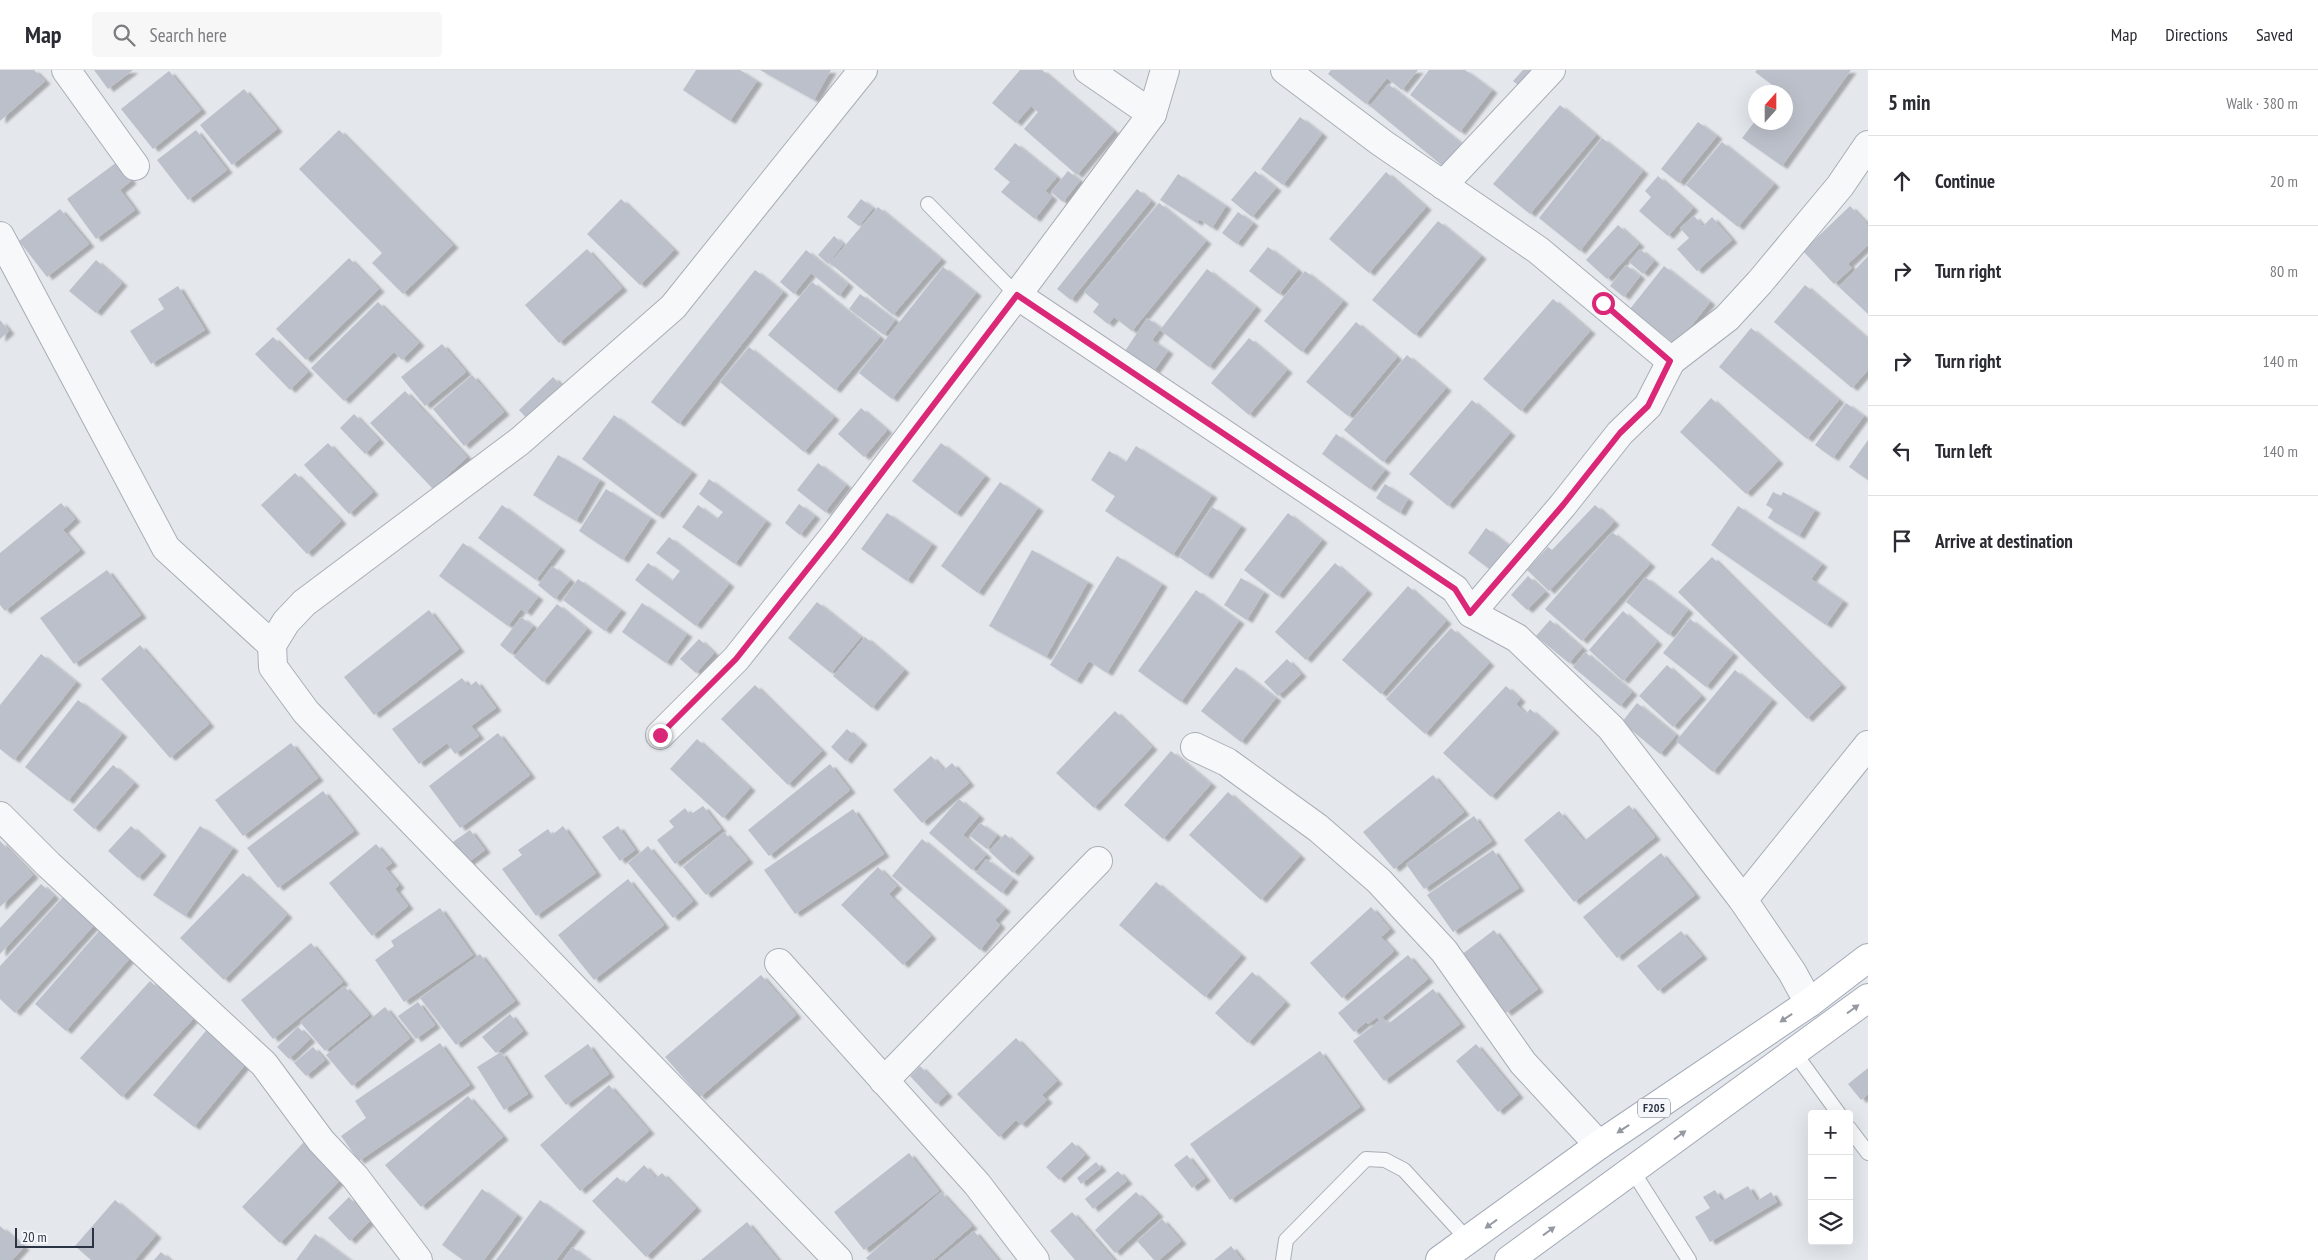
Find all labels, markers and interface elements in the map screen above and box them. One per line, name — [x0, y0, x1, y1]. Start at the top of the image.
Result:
search box — [92, 12, 442, 57]
text: Map — [25, 19, 62, 50]
icon: search — [110, 21, 138, 49]
text: Search here — [150, 23, 227, 47]
text: Map — [2111, 23, 2137, 46]
text: Directions — [2165, 23, 2228, 46]
text: Saved — [2256, 23, 2293, 46]
north arrow — [1748, 85, 1793, 130]
text: 5 min — [1888, 89, 1930, 116]
text: Walk · 380 m — [2226, 93, 2298, 113]
icon: ahead — [1888, 167, 1916, 195]
text: Continue — [1935, 169, 1995, 193]
text: 20 m — [2270, 171, 2298, 191]
icon: right — [1888, 257, 1916, 285]
text: Turn right — [1935, 259, 2001, 283]
text: 80 m — [2270, 261, 2298, 281]
route start — [1592, 292, 1615, 315]
icon: right — [1888, 347, 1916, 375]
text: Turn right — [1935, 349, 2001, 373]
text: 140 m — [2263, 351, 2298, 371]
icon: left — [1888, 437, 1916, 465]
text: Turn left — [1935, 439, 1992, 463]
text: 140 m — [2263, 441, 2298, 461]
icon: arrive — [1888, 527, 1916, 555]
text: Arrive at destination — [1935, 529, 2073, 553]
route end — [649, 724, 672, 747]
one-way arrow — [1847, 1004, 1860, 1014]
one-way arrow — [1779, 1013, 1793, 1023]
road number: F205 — [1638, 1098, 1670, 1118]
map controls — [1808, 1110, 1853, 1245]
button: + — [1808, 1110, 1853, 1155]
one-way arrow — [1616, 1124, 1630, 1134]
one-way arrow — [1673, 1130, 1686, 1141]
button: − — [1808, 1155, 1853, 1200]
button: layers — [1808, 1200, 1853, 1245]
one-way arrow — [1484, 1219, 1498, 1229]
scale bar — [15, 1225, 94, 1248]
one-way arrow — [1542, 1226, 1556, 1236]
text: 20 m — [22, 1228, 47, 1246]

